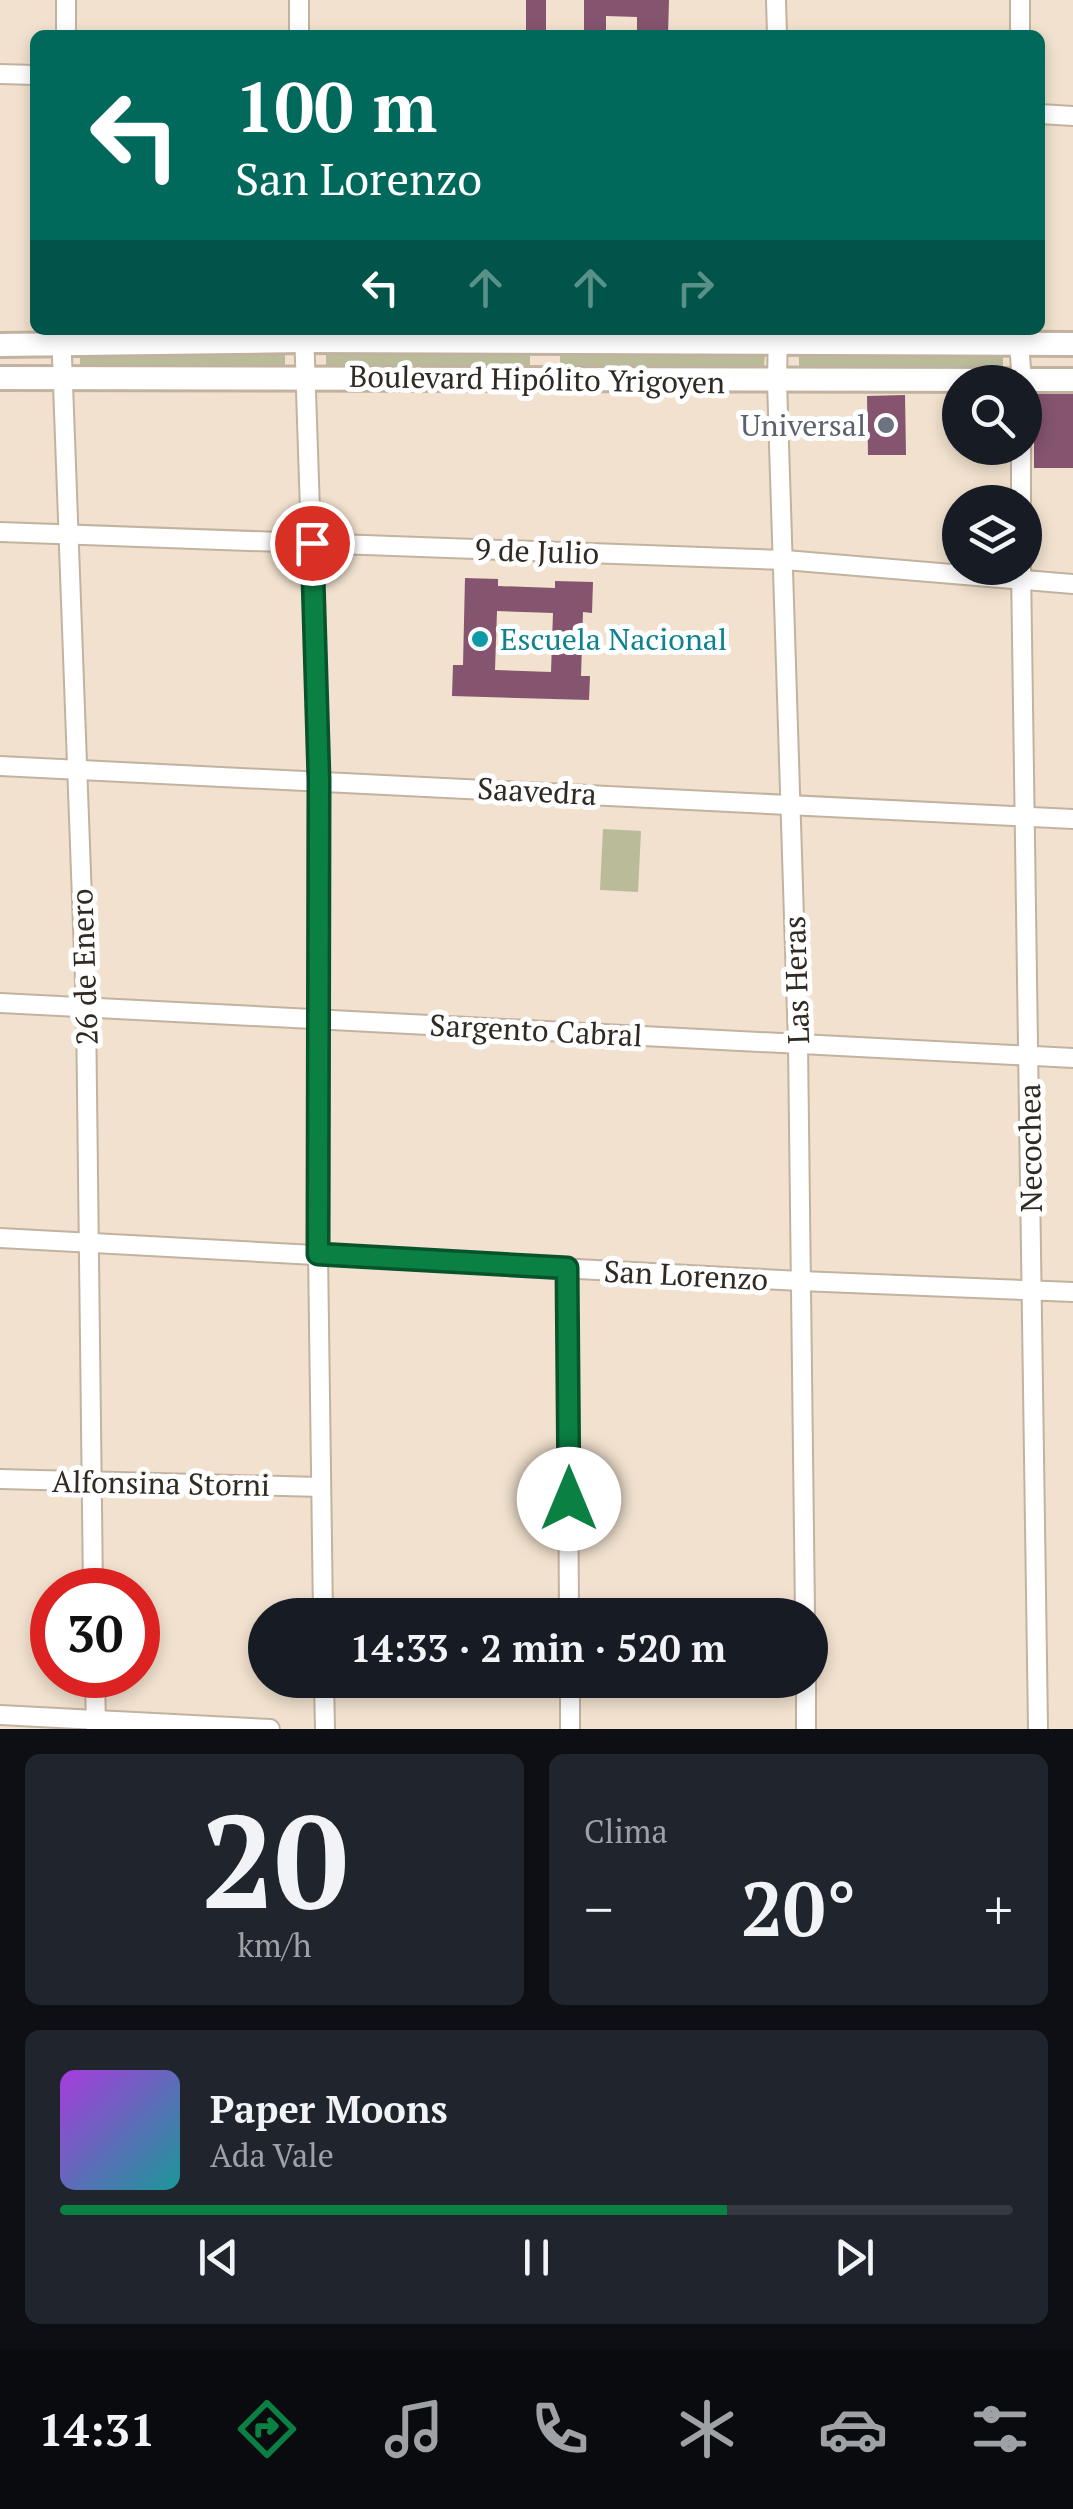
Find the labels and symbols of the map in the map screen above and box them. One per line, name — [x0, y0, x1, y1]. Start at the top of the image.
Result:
street label: Boulevard Hipólito Yrigoyen — [349, 356, 725, 402]
place label: Universal — [741, 405, 866, 445]
marker: Universal — [875, 414, 897, 436]
pin — [270, 501, 355, 586]
street label: 9 de Julio — [474, 529, 600, 573]
place label: Escuela Nacional — [500, 619, 727, 659]
marker: Escuela Nacional — [469, 628, 491, 650]
street label: Saavedra — [476, 768, 598, 814]
street label: 26 de Enero — [61, 888, 107, 1046]
street label: Las Heras — [774, 915, 818, 1045]
street label: Sargento Cabral — [429, 1004, 643, 1056]
street label: Necochea — [1009, 1083, 1051, 1213]
street label: San Lorenzo — [603, 1251, 769, 1299]
position arrow — [517, 1447, 621, 1551]
street label: Alfonsina Storni — [52, 1461, 270, 1505]
speed limit sign: 30 — [30, 1568, 160, 1698]

